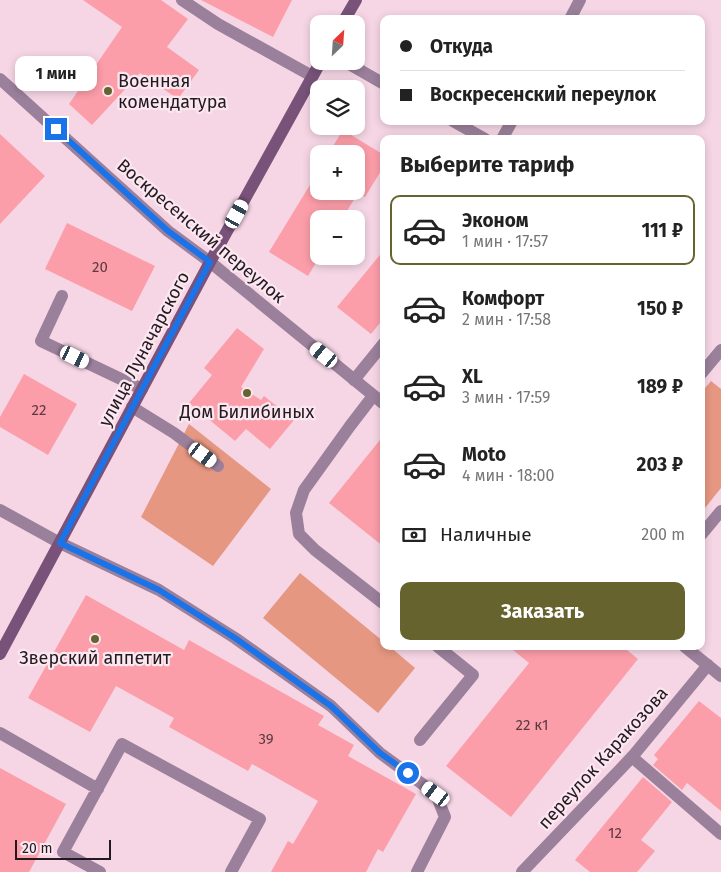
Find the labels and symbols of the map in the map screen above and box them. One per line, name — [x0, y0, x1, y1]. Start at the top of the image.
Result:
north arrow — [310, 15, 365, 70]
callout: 1 мин — [15, 56, 97, 92]
place label: Военная комендатура — [118, 70, 227, 113]
marker: Военная комендатура — [102, 85, 114, 97]
route end — [45, 118, 67, 140]
street label: Воскресенский переулок — [112, 154, 290, 308]
car — [223, 197, 250, 231]
house number: 20 — [92, 258, 108, 276]
street label: улица Луначарского — [94, 268, 194, 430]
car — [307, 340, 340, 370]
car — [58, 344, 91, 370]
marker: Дом Билибиных — [241, 387, 253, 399]
house number: 22 — [32, 401, 46, 419]
place label: Дом Билибиных — [179, 401, 315, 423]
car — [186, 440, 219, 470]
marker: Зверский аппетит — [89, 633, 101, 645]
place label: Зверский аппетит — [19, 647, 172, 669]
street label: переулок Каракозова — [533, 682, 673, 834]
house number: 22 к1 — [516, 716, 548, 734]
house number: 39 — [258, 730, 274, 748]
route start — [397, 762, 419, 784]
car — [419, 779, 452, 809]
house number: 12 — [608, 824, 622, 842]
scale bar — [15, 837, 111, 860]

